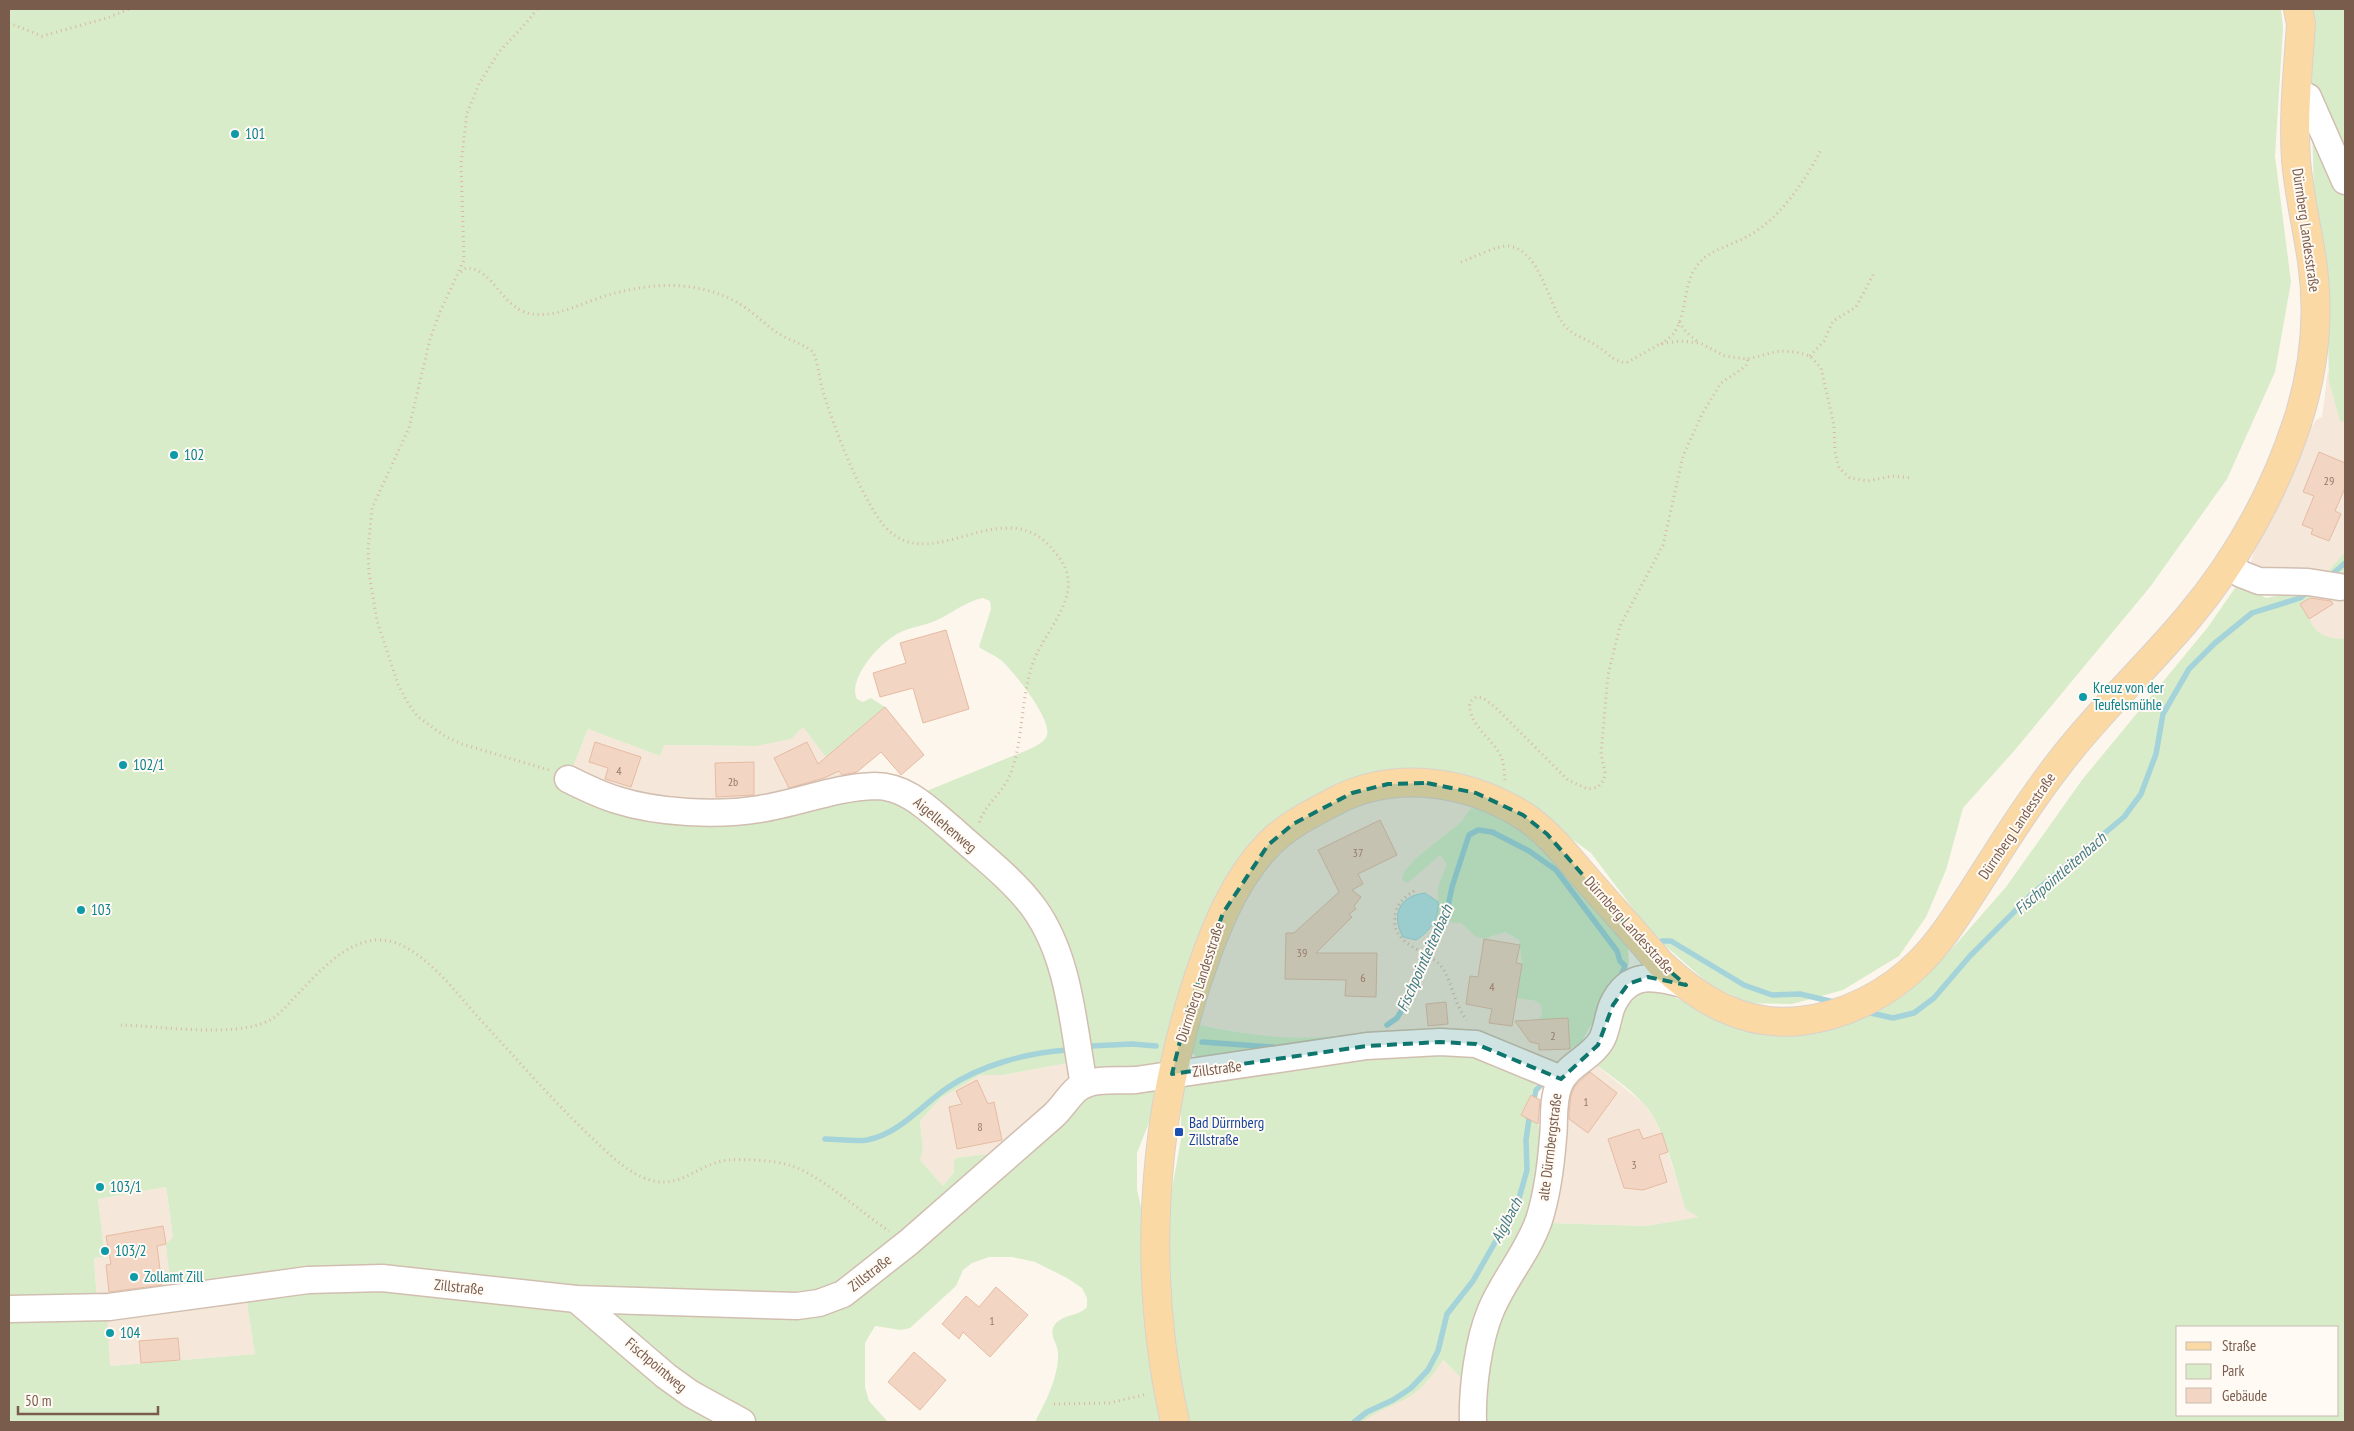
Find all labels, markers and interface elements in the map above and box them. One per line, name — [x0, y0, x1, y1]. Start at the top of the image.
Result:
place label: 101 — [245, 124, 265, 143]
marker: 101 — [229, 128, 241, 140]
street label: Dürrnberg Landesstraße — [2288, 167, 2325, 293]
place label: 102 — [184, 445, 204, 464]
marker: 102 — [168, 449, 180, 461]
house number: 29 — [2324, 473, 2334, 488]
place label: Kreuz von der Teufelsmühle — [2093, 678, 2165, 714]
marker: Kreuz von der Teufelsmühle — [2077, 691, 2089, 703]
place label: 102/1 — [133, 755, 164, 774]
marker: 102/1 — [117, 759, 129, 771]
house number: 4 — [616, 763, 622, 778]
street label: Dürrnberg Landesstraße — [1974, 769, 2059, 883]
house number: 2b — [728, 774, 738, 789]
street label: Aigellehenweg — [910, 793, 981, 857]
water label: Fischpointleitenbach — [2010, 827, 2111, 918]
house number: 37 — [1353, 845, 1363, 860]
street label: Dürrnberg Landesstraße — [1581, 872, 1678, 977]
place label: 103 — [91, 900, 111, 919]
water label: Fischpointleitenbach — [1392, 901, 1457, 1015]
marker: 103 — [75, 904, 87, 916]
street label: Dürrnberg Landesstraße — [1171, 920, 1228, 1044]
house number: 39 — [1297, 945, 1307, 960]
house number: 6 — [1360, 970, 1366, 985]
house number: 4 — [1489, 979, 1495, 994]
house number: 2 — [1550, 1028, 1556, 1043]
street label: Zillstraße — [1191, 1056, 1243, 1081]
street label: alte Dürrnbergstraße — [1533, 1092, 1566, 1202]
house number: 1 — [1583, 1094, 1589, 1109]
place label: Bad Dürrnberg Zillstraße — [1189, 1113, 1264, 1149]
house number: 8 — [977, 1119, 983, 1134]
marker: Bad Dürrnberg Zillstraße — [1173, 1126, 1185, 1138]
house number: 3 — [1631, 1157, 1637, 1172]
place label: 103/1 — [110, 1177, 141, 1196]
marker: 103/1 — [94, 1181, 106, 1193]
water label: Aiglbach — [1486, 1193, 1526, 1246]
place label: 103/2 — [115, 1241, 146, 1260]
marker: 103/2 — [99, 1245, 111, 1257]
street label: Zillstraße — [844, 1250, 895, 1295]
place label: Zollamt Zill — [144, 1267, 204, 1286]
marker: Zollamt Zill — [128, 1271, 140, 1283]
street label: Zillstraße — [433, 1274, 485, 1299]
house number: 1 — [989, 1313, 995, 1328]
place label: 104 — [120, 1323, 141, 1342]
legend — [2176, 1326, 2339, 1416]
marker: 104 — [104, 1327, 116, 1339]
street label: Fischpointweg — [622, 1333, 691, 1396]
text: Straße — [2222, 1336, 2256, 1355]
text: Park — [2222, 1361, 2244, 1380]
scale bar — [18, 1384, 158, 1416]
text: Gebäude — [2222, 1386, 2267, 1405]
text: 50 m — [25, 1391, 51, 1410]

